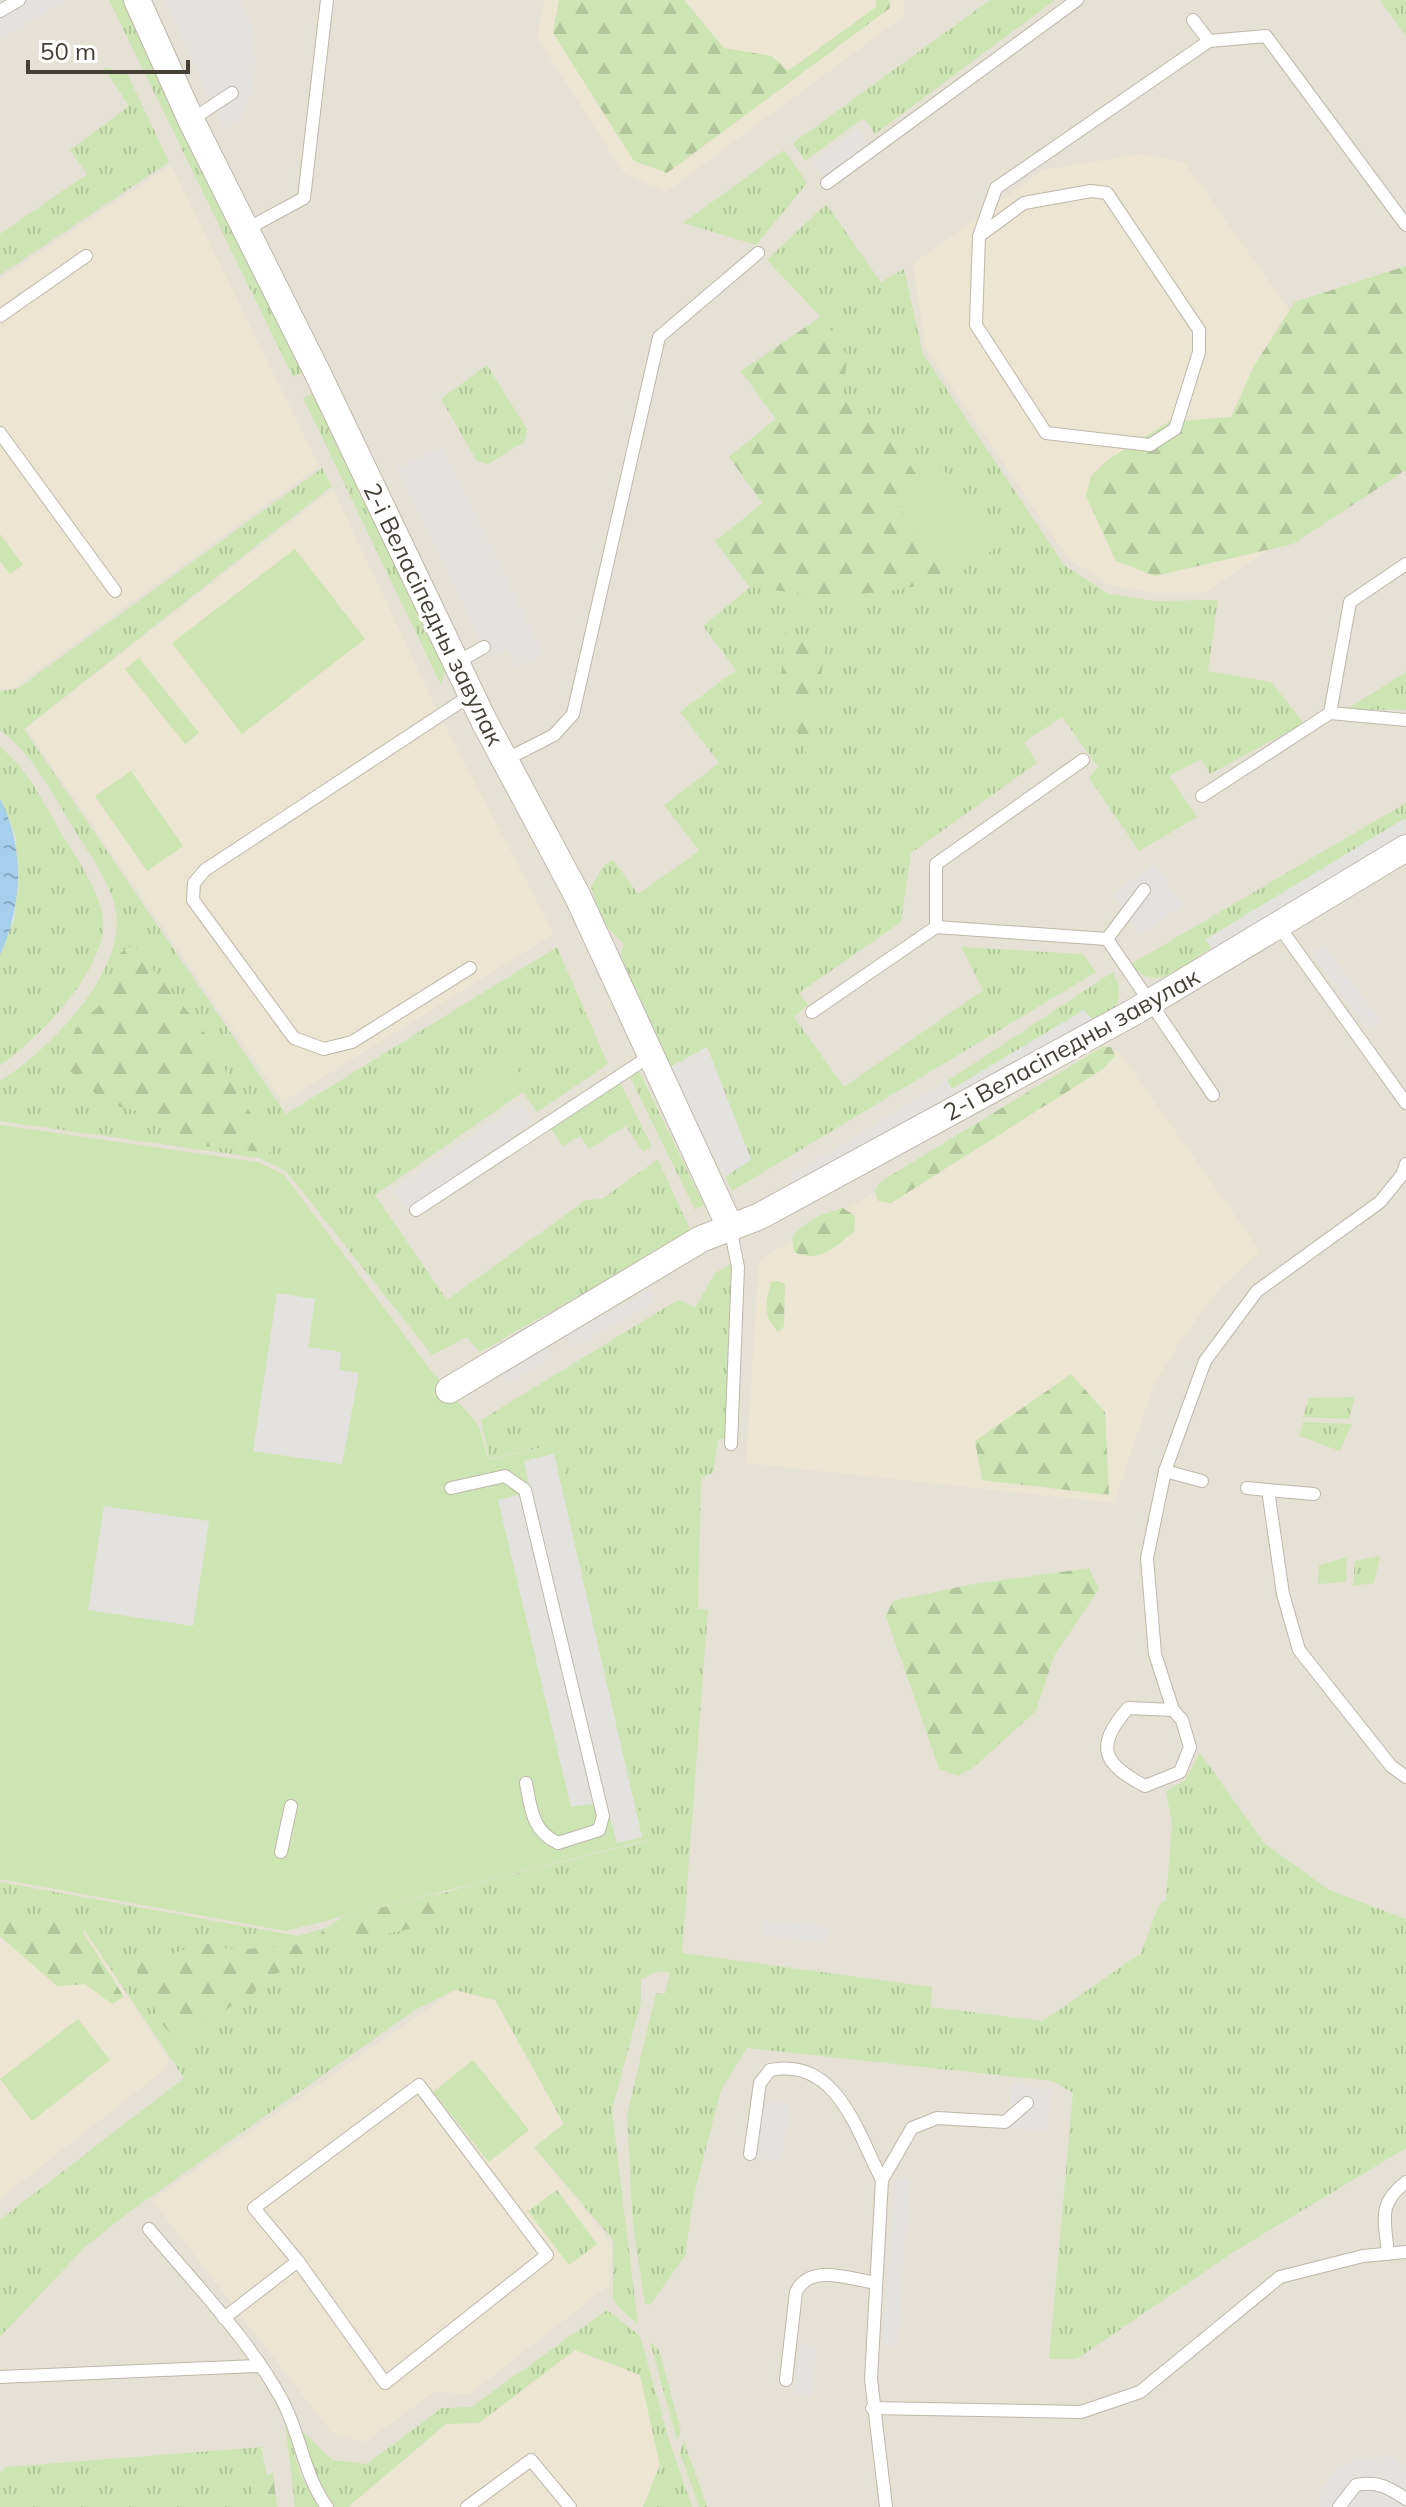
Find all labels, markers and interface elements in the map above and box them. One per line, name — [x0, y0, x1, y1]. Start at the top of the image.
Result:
scale bar — [28, 24, 188, 74]
text: 50 m — [40, 36, 96, 66]
street label: 2-і Веласіпедны завулак — [357, 478, 511, 750]
street label: 2-і Веласіпедны завулак — [938, 961, 1204, 1127]

